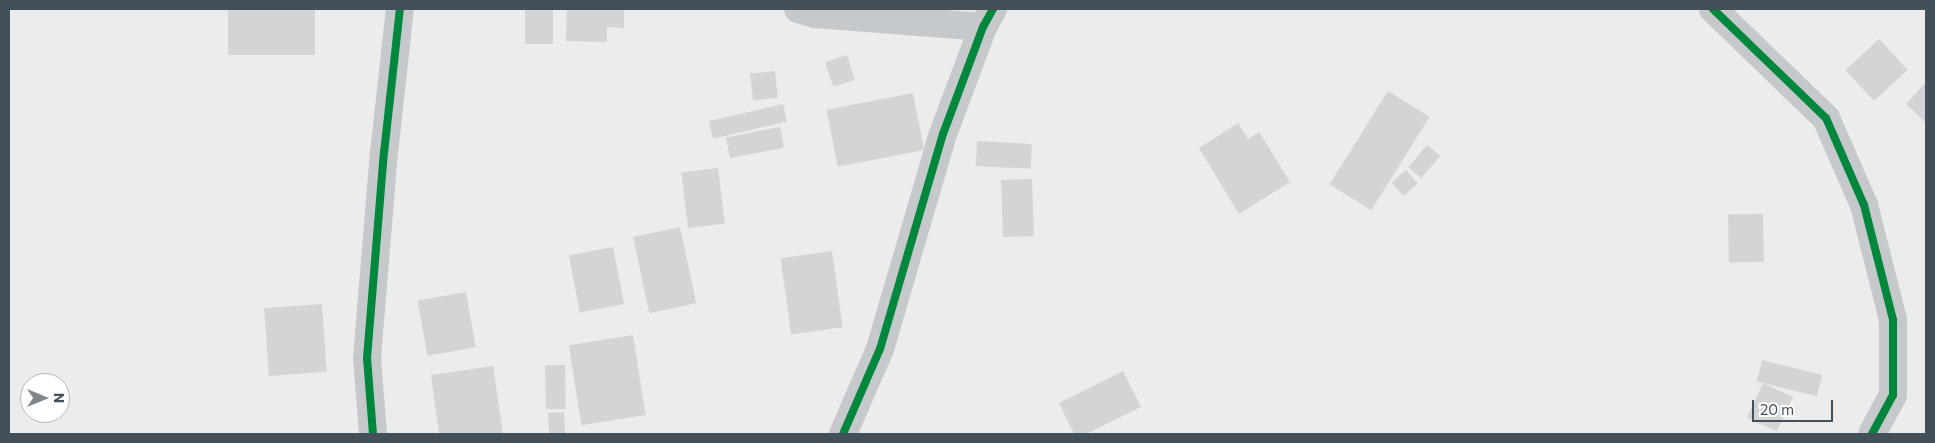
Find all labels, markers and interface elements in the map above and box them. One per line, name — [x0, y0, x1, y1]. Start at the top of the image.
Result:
north arrow — [20, 373, 70, 423]
scale bar — [1755, 390, 1836, 422]
text: N — [51, 393, 68, 403]
text: 20 m — [1760, 400, 1794, 418]

